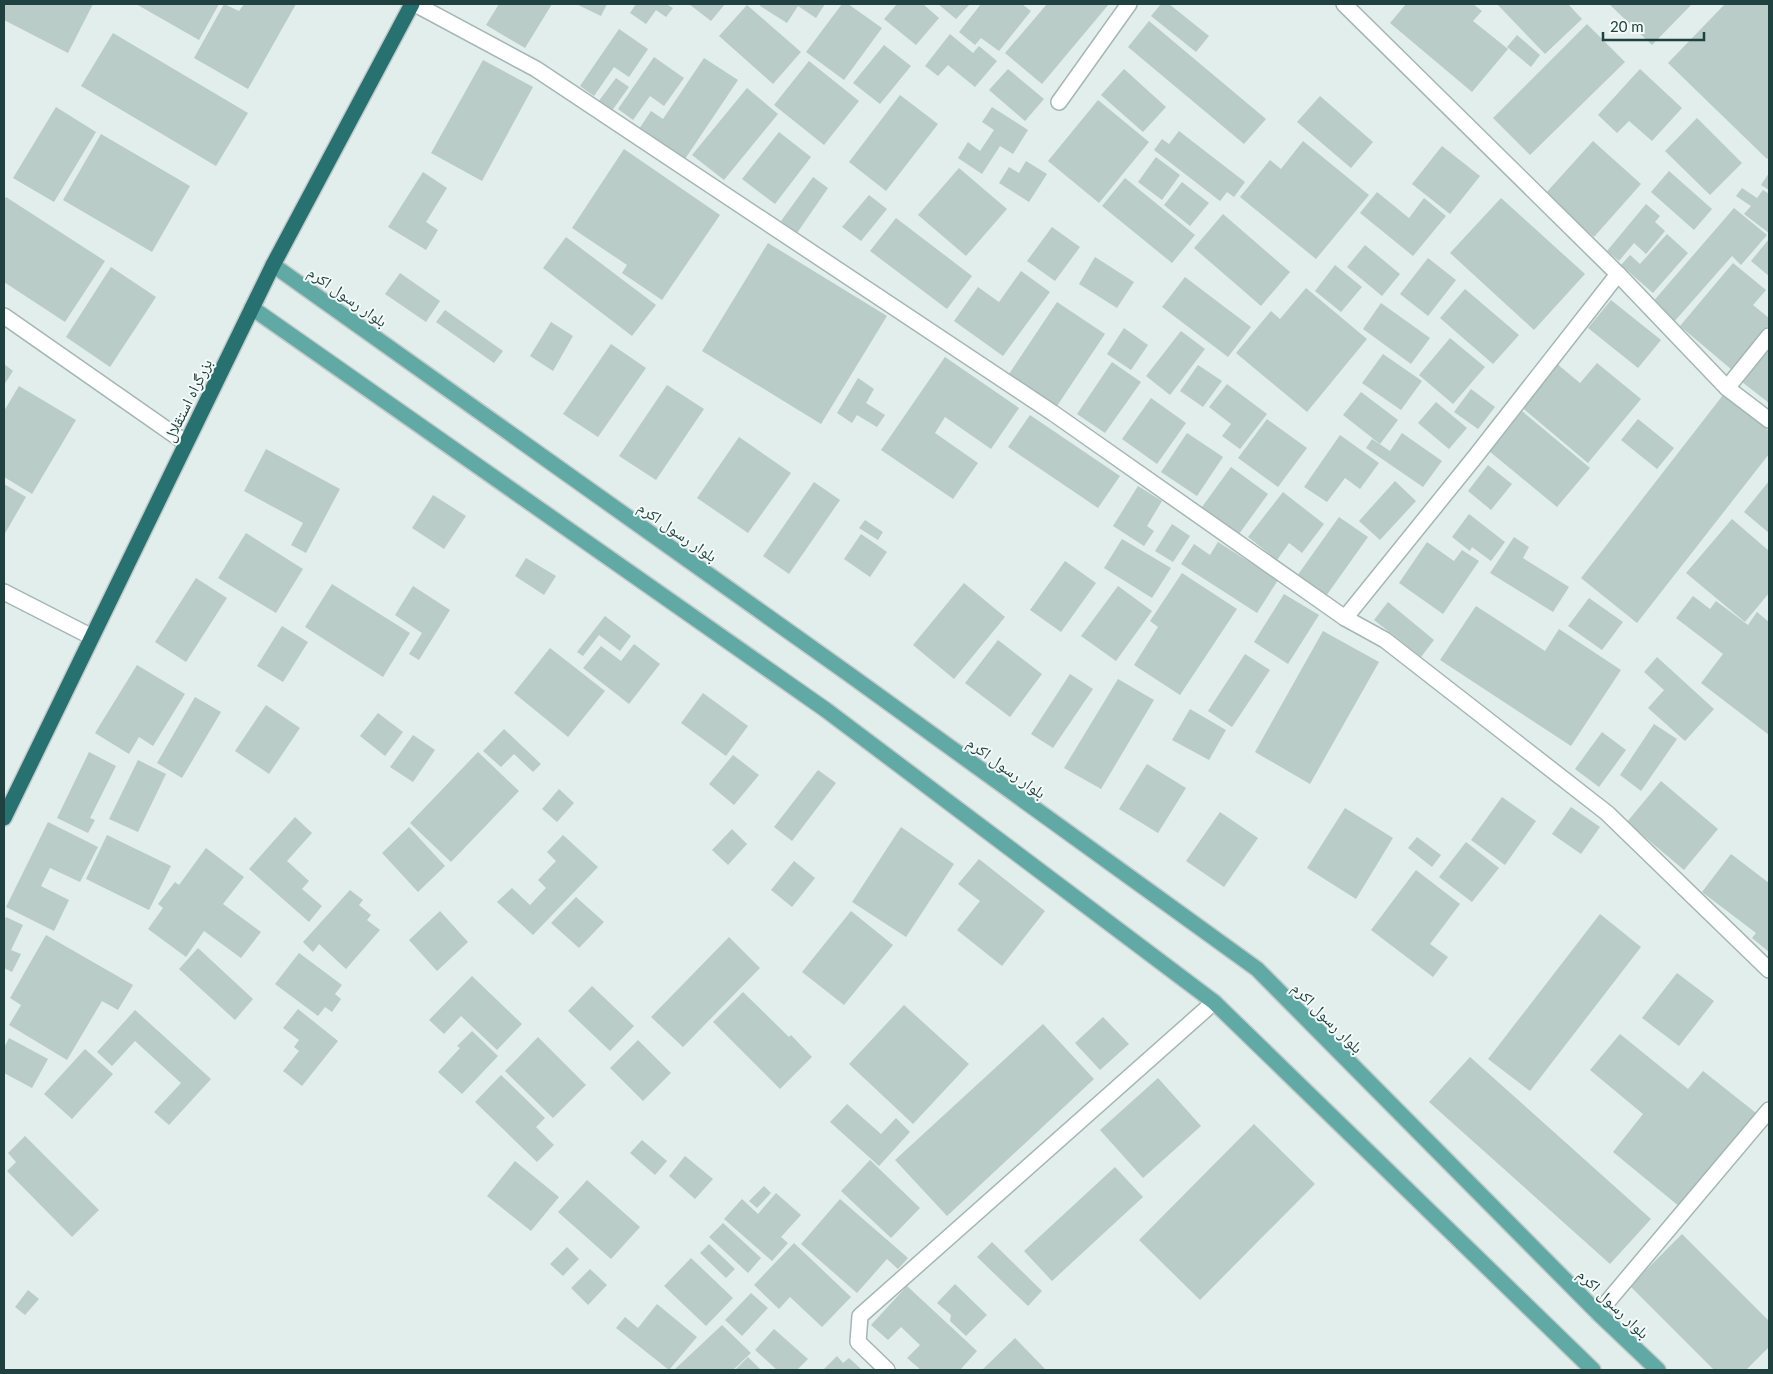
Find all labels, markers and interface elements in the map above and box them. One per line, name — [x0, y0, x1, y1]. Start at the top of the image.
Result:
scale bar — [1603, 10, 1704, 42]
text: 20 m — [1610, 17, 1644, 35]
street label: بلوار رسول اکرم — [304, 262, 391, 332]
street label: بزرگراه استقلال — [159, 355, 217, 446]
street label: بلوار رسول اکرم — [634, 497, 721, 567]
street label: بلوار رسول اکرم — [963, 732, 1050, 803]
street label: بلوار رسول اکرم — [1287, 978, 1367, 1058]
street label: بلوار رسول اکرم — [1573, 1264, 1654, 1343]

